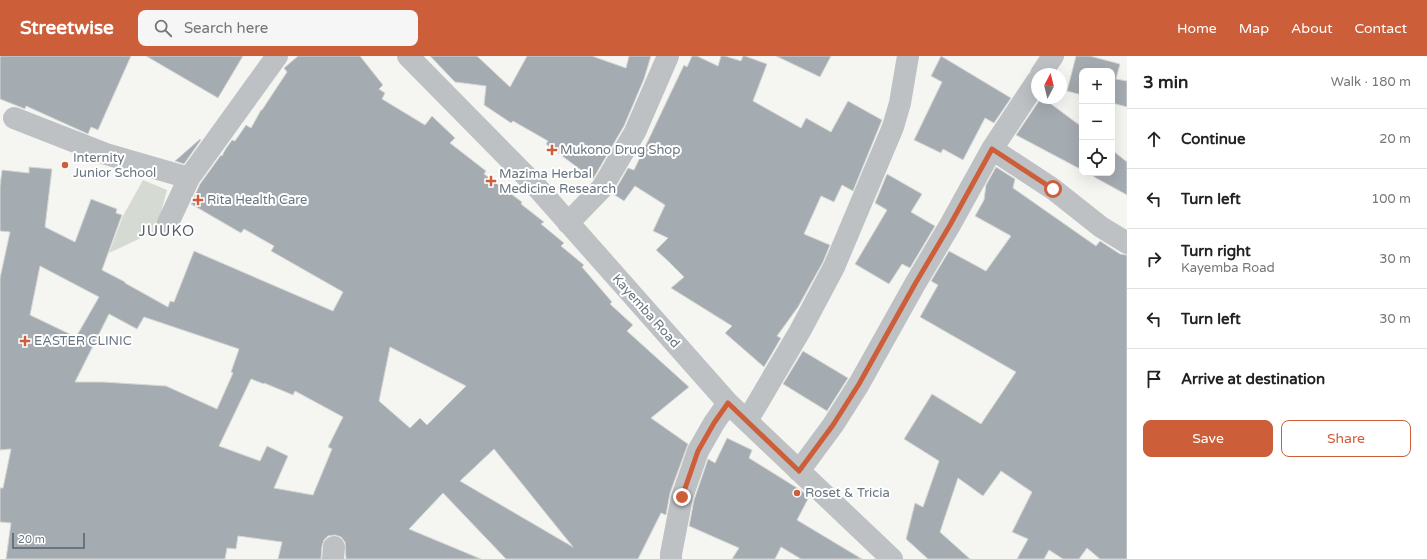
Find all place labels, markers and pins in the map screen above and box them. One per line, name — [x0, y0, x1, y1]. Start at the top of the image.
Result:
place label: Mukono Drug Shop — [560, 142, 680, 158]
marker: Mukono Drug Shop — [547, 145, 557, 155]
place label: Internity Junior School — [73, 150, 156, 181]
marker: Internity Junior School — [60, 160, 70, 170]
place label: Mazima Herbal Medicine Research — [499, 166, 616, 197]
marker: Mazima Herbal Medicine Research — [486, 176, 496, 186]
place label: Rita Health Care — [207, 192, 307, 208]
marker: Rita Health Care — [192, 194, 204, 206]
place label: EASTER CLINIC — [34, 333, 132, 349]
marker: EASTER CLINIC — [19, 335, 31, 347]
place label: Roset & Tricia — [805, 485, 890, 501]
marker: Roset & Tricia — [792, 488, 802, 498]

